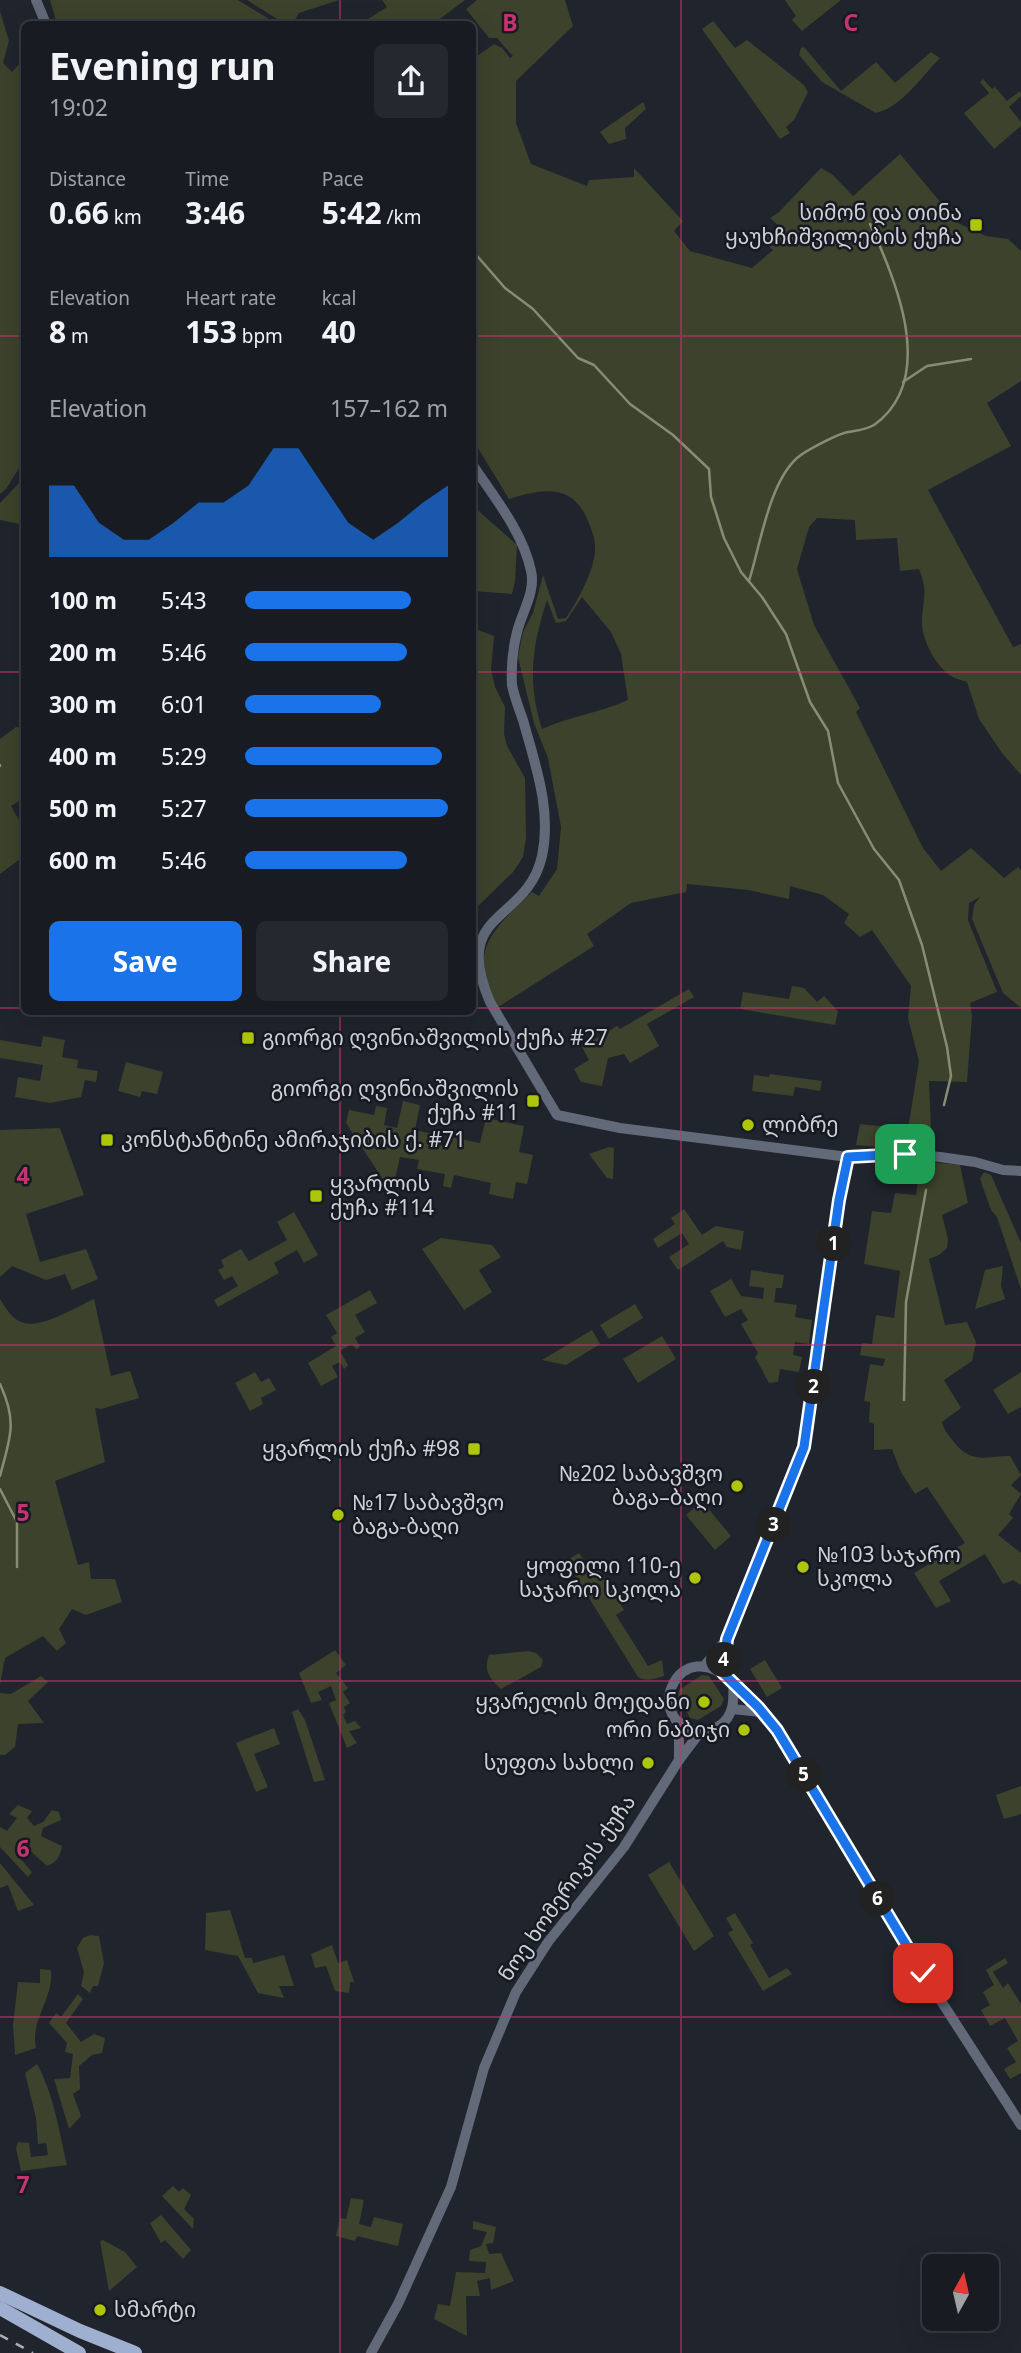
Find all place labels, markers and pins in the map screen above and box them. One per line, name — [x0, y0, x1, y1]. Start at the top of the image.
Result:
place label: სიმონ და თინა ყაუხჩიშვილების ქუჩა — [725, 198, 962, 250]
marker: სიმონ და თინა ყაუხჩიშვილების ქუჩა — [968, 217, 984, 233]
place label: გიორგი ღვინიაშვილის ქუჩა #27 — [262, 1023, 608, 1051]
marker: გიორგი ღვინიაშვილის ქუჩა #27 — [240, 1030, 256, 1046]
place label: გიორგი ღვინიაშვილის ქუჩა #11 — [271, 1074, 519, 1126]
marker: გიორგი ღვინიაშვილის ქუჩა #11 — [525, 1093, 541, 1109]
place label: ლიბრე — [762, 1110, 839, 1138]
marker: ლიბრე — [740, 1117, 756, 1133]
pin — [875, 1124, 935, 1184]
place label: კონსტანტინე ამირაჯიბის ქ. #71 — [121, 1125, 466, 1153]
marker: კონსტანტინე ამირაჯიბის ქ. #71 — [99, 1132, 115, 1148]
place label: ყვარლის ქუჩა #114 — [330, 1169, 434, 1221]
marker: ყვარლის ქუჩა #114 — [308, 1188, 324, 1204]
pin: 1 — [816, 1226, 852, 1262]
pin: 2 — [796, 1370, 832, 1404]
place label: ყვარლის ქუჩა #98 — [262, 1434, 460, 1462]
marker: ყვარლის ქუჩა #98 — [466, 1441, 482, 1457]
place label: №202 საბავშვო ბაგა–ბაღი — [559, 1459, 723, 1511]
marker: №202 საბავშვო ბაგა–ბაღი — [729, 1478, 745, 1494]
place label: №17 საბავშვო ბაგა-ბაღი — [352, 1488, 504, 1540]
marker: №17 საბავშვო ბაგა-ბაღი — [330, 1507, 346, 1523]
pin: 3 — [756, 1508, 792, 1542]
place label: №103 საჯარო სკოლა — [817, 1540, 961, 1592]
place label: ყოფილი 110-ე საჯარო სკოლა — [519, 1551, 681, 1603]
marker: №103 საჯარო სკოლა — [795, 1559, 811, 1575]
marker: ყოფილი 110-ე საჯარო სკოლა — [687, 1570, 703, 1586]
pin: 4 — [706, 1642, 742, 1678]
place label: ყვარელის მოედანი — [476, 1687, 690, 1715]
marker: ყვარელის მოედანი — [696, 1694, 712, 1710]
place label: ორი ნაბიჯი — [606, 1715, 730, 1743]
marker: ორი ნაბიჯი — [736, 1722, 752, 1738]
place label: სუფთა სახლი — [484, 1748, 634, 1776]
marker: სუფთა სახლი — [640, 1755, 656, 1771]
pin: 5 — [786, 1758, 822, 1792]
pin: 6 — [860, 1882, 896, 1916]
pin — [893, 1943, 953, 2003]
place label: სმარტი — [114, 2295, 196, 2323]
marker: სმარტი — [92, 2302, 108, 2318]

